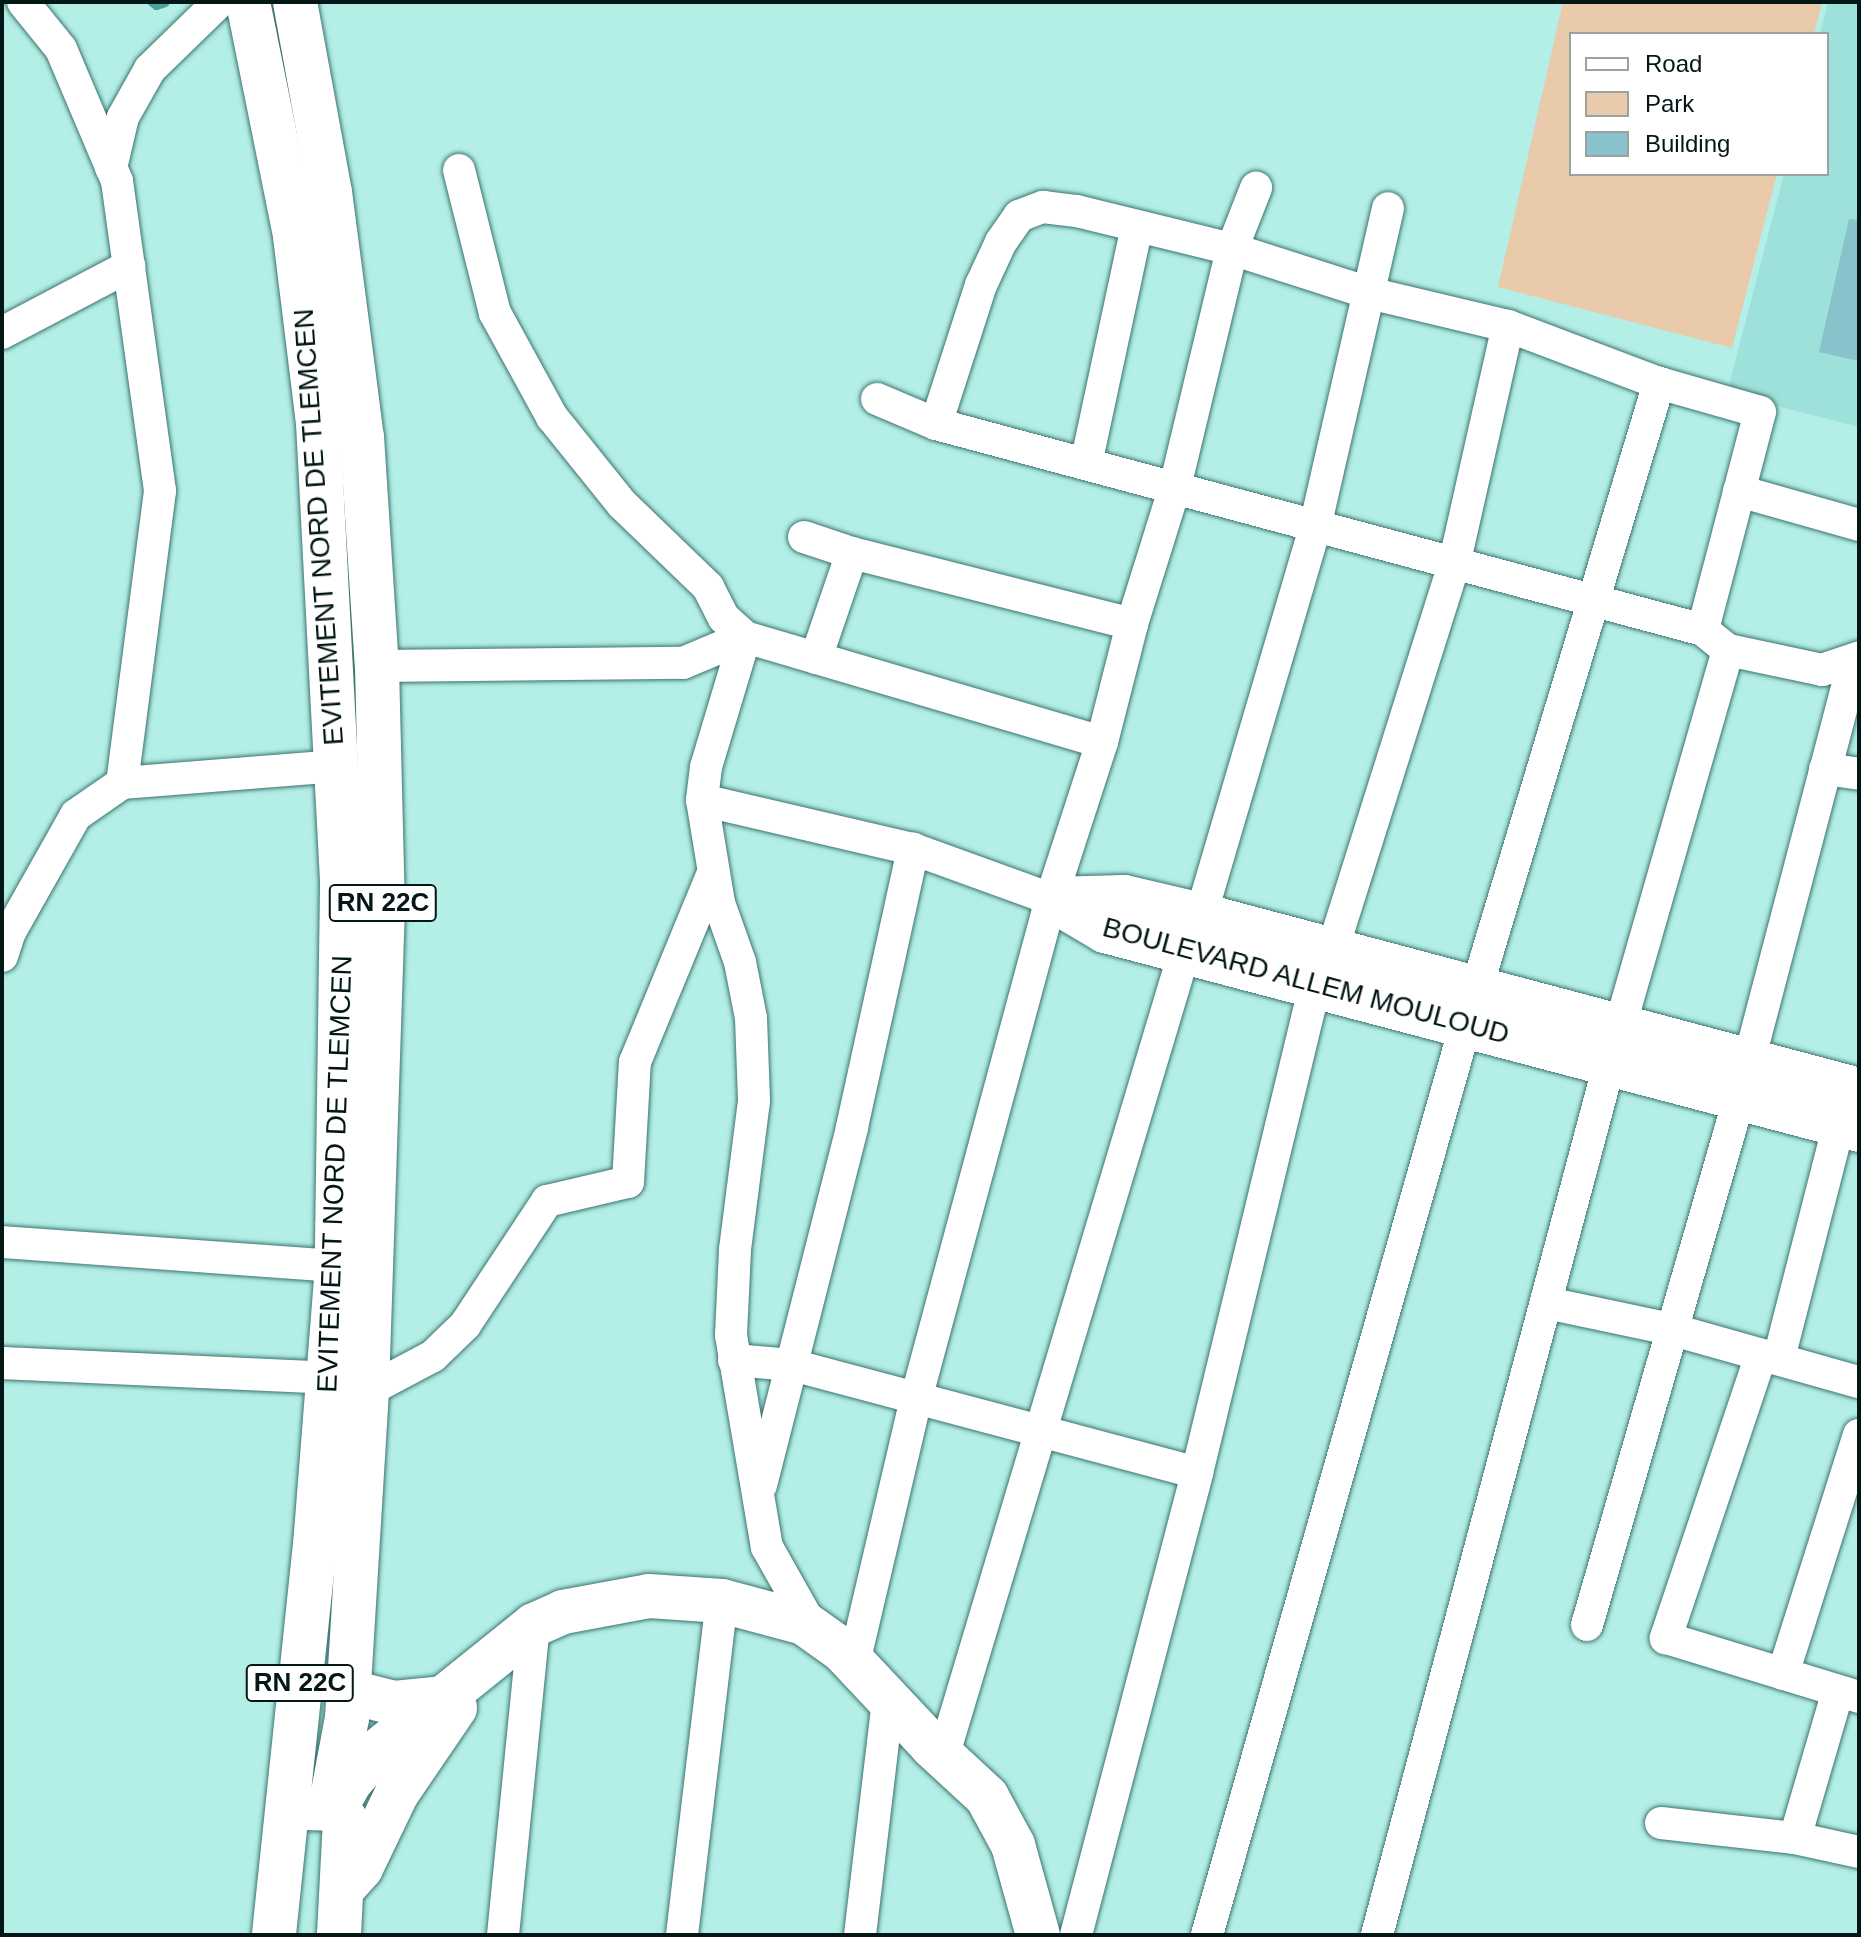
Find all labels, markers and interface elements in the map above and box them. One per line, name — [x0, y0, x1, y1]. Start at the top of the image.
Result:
legend — [1569, 32, 1829, 176]
text: Road — [1645, 50, 1702, 77]
text: Park — [1645, 90, 1694, 117]
text: Building — [1645, 130, 1730, 157]
street label: EVITEMENT NORD DE TLEMCEN — [287, 307, 351, 747]
road number: RN 22C — [327, 881, 439, 925]
street label: BOULEVARD ALLEM MOULOUD — [1098, 910, 1514, 1052]
street label: EVITEMENT NORD DE TLEMCEN — [311, 954, 359, 1394]
road number: RN 22C — [244, 1661, 356, 1705]

